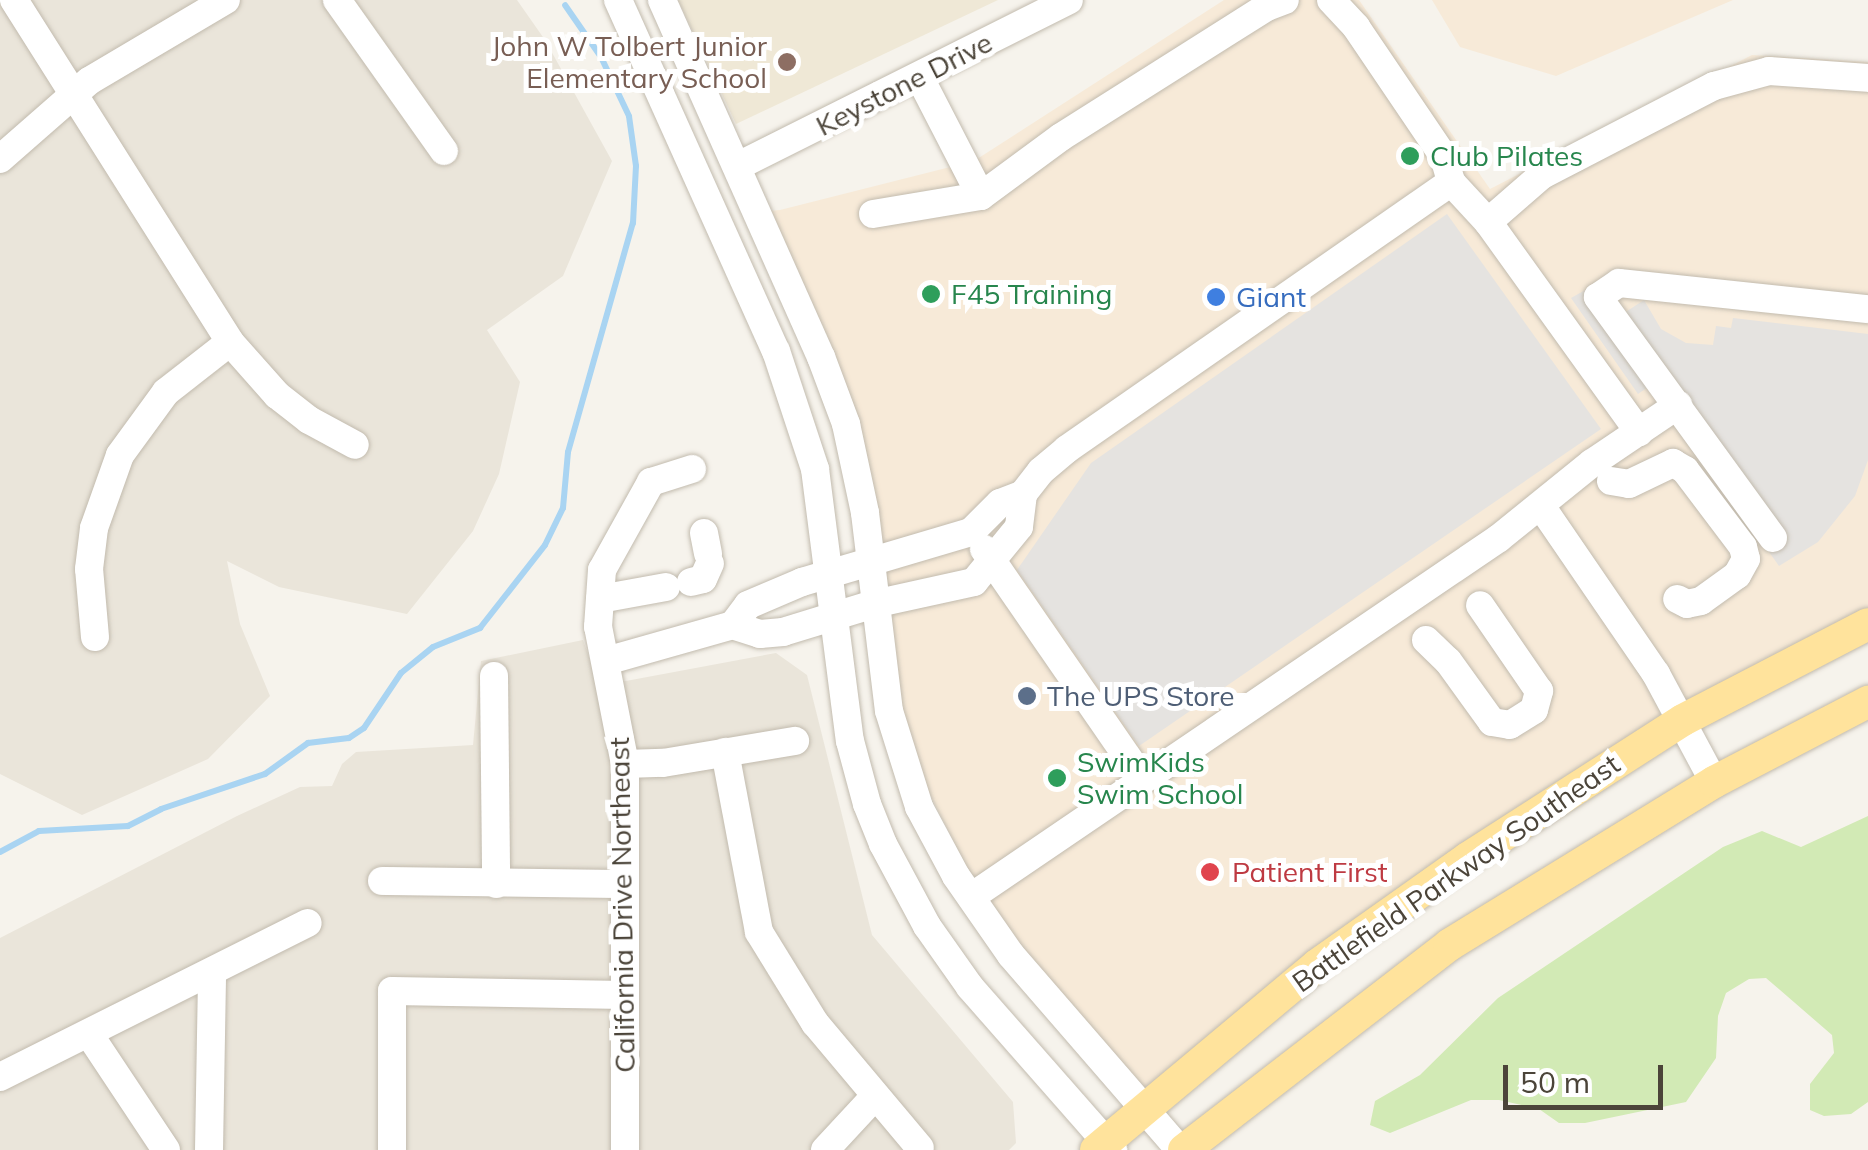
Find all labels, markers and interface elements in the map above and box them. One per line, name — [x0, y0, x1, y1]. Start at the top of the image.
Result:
street label: Keystone Drive — [810, 25, 998, 143]
place label: John W Tolbert Junior Elementary School — [491, 29, 767, 95]
marker: John W Tolbert Junior Elementary School — [776, 51, 798, 73]
place label: Club Pilates — [1430, 139, 1583, 173]
marker: Club Pilates — [1399, 145, 1421, 167]
place label: F45 Training — [951, 277, 1112, 311]
place label: Giant — [1236, 280, 1306, 314]
marker: F45 Training — [920, 283, 942, 305]
marker: Giant — [1205, 286, 1227, 308]
place label: The UPS Store — [1047, 679, 1235, 713]
marker: The UPS Store — [1016, 685, 1038, 707]
street label: California Drive Northeast — [602, 737, 642, 1073]
place label: SwimKids Swim School — [1077, 745, 1244, 811]
street label: Battlefield Parkway Southeast — [1286, 747, 1626, 999]
marker: SwimKids Swim School — [1046, 767, 1068, 789]
place label: Patient First — [1232, 855, 1388, 889]
marker: Patient First — [1197, 859, 1223, 885]
scale bar — [1508, 1045, 1668, 1107]
text: 50 m — [1520, 1063, 1590, 1101]

